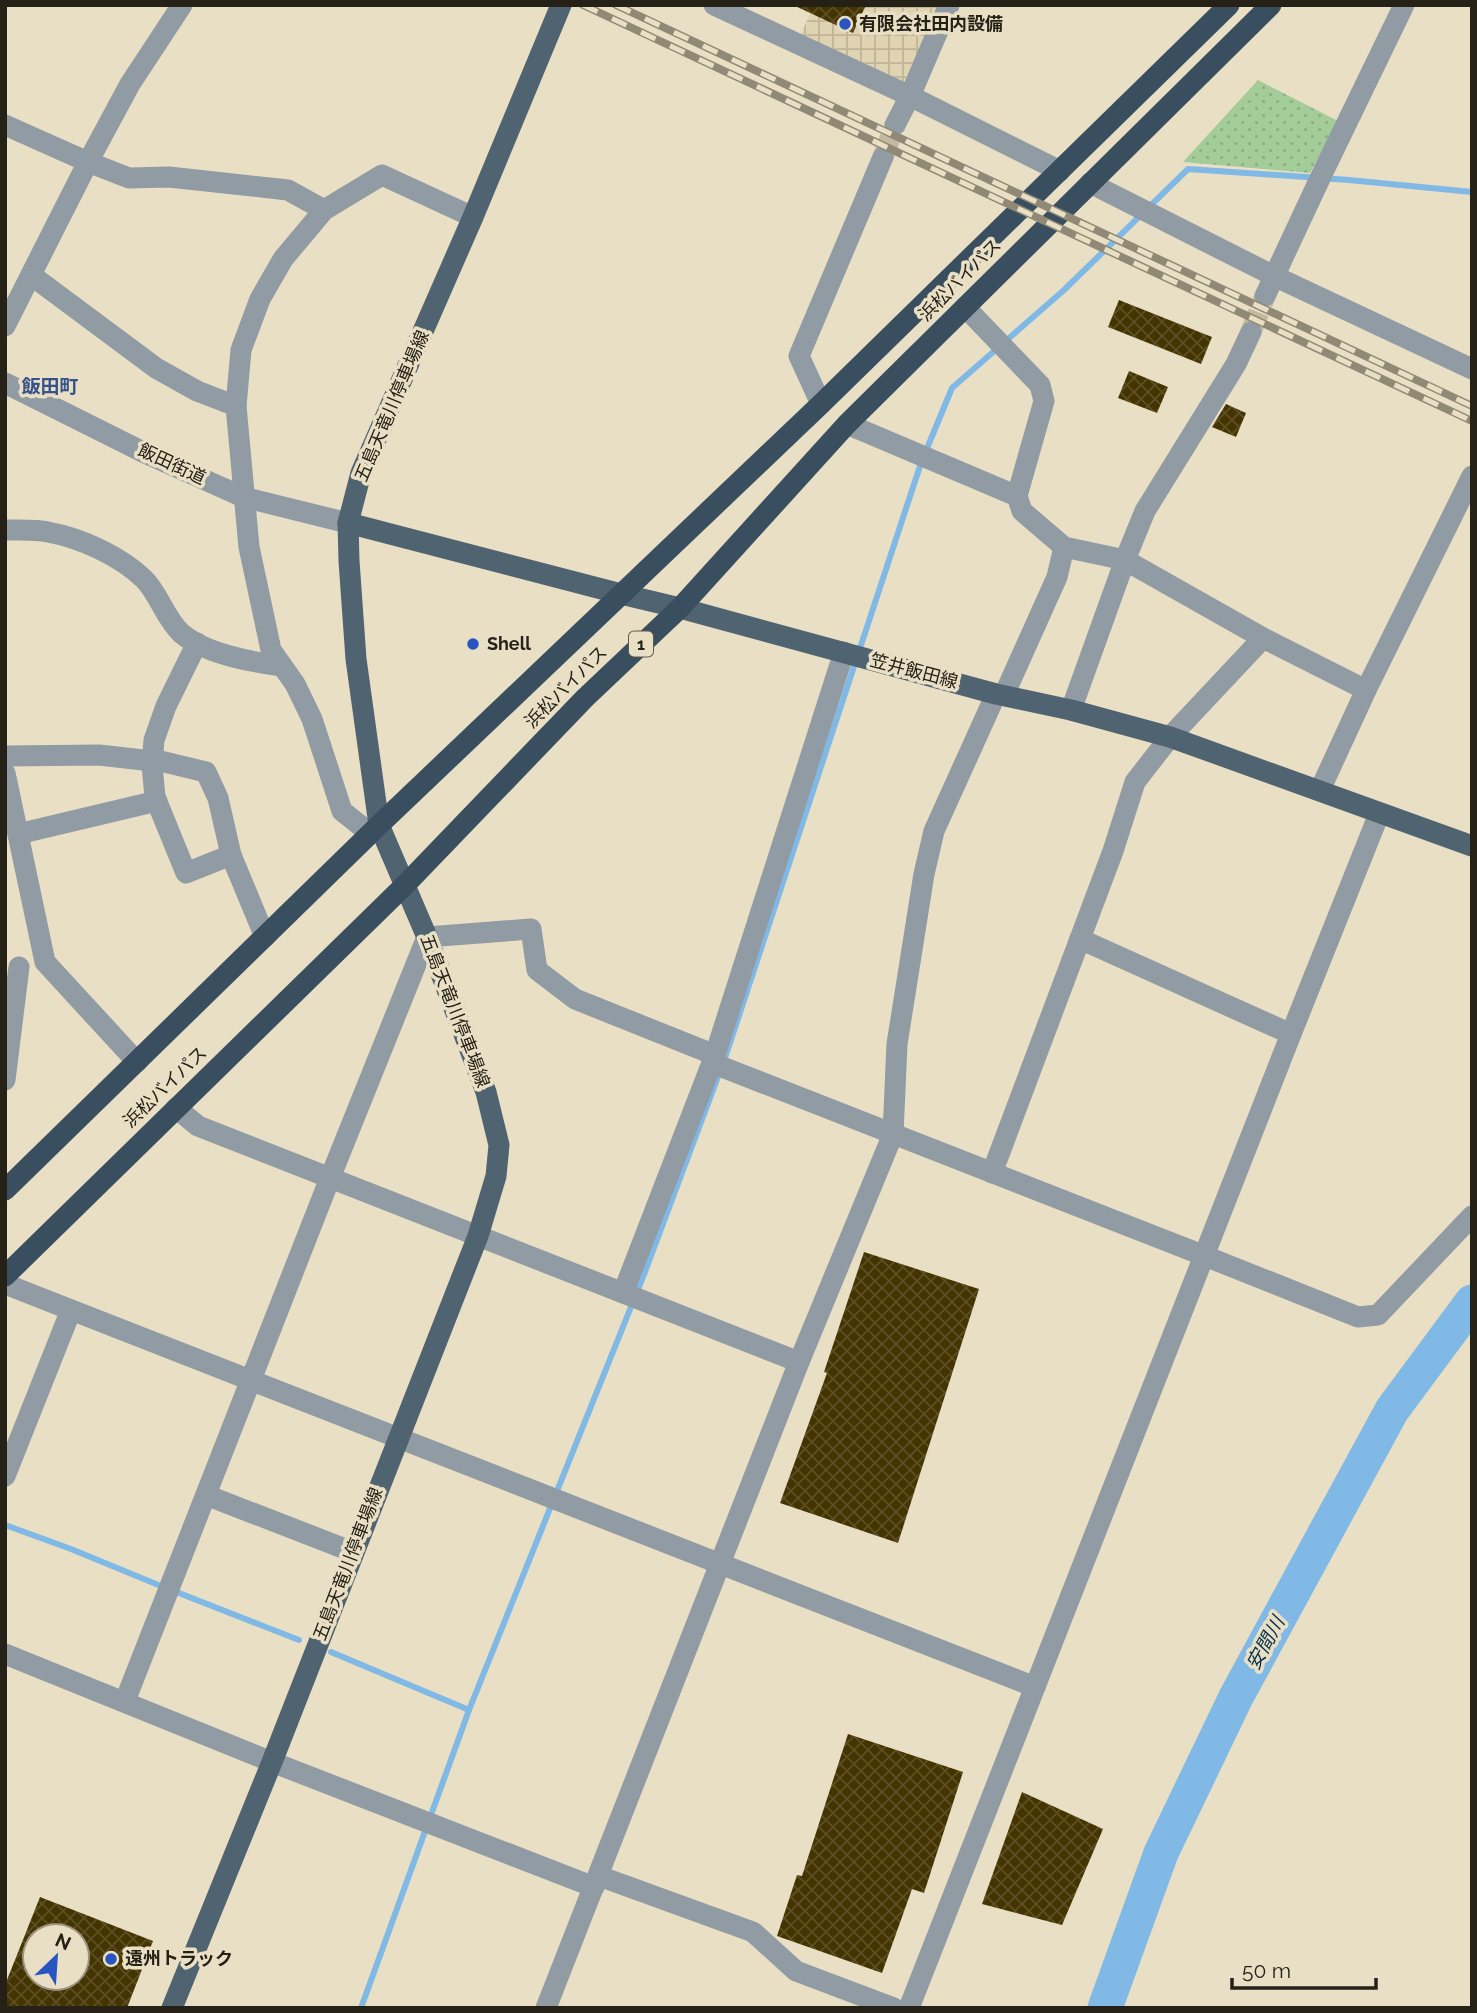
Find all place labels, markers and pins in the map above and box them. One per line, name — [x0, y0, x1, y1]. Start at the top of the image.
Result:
place label: 有限会社田内設備 — [859, 13, 1003, 34]
marker: 有限会社田内設備 — [837, 16, 853, 32]
place label: Shell — [487, 633, 531, 654]
marker: Shell — [465, 636, 481, 652]
place label: 遠州トラック — [125, 1948, 233, 1969]
marker: 遠州トラック — [103, 1951, 119, 1967]

